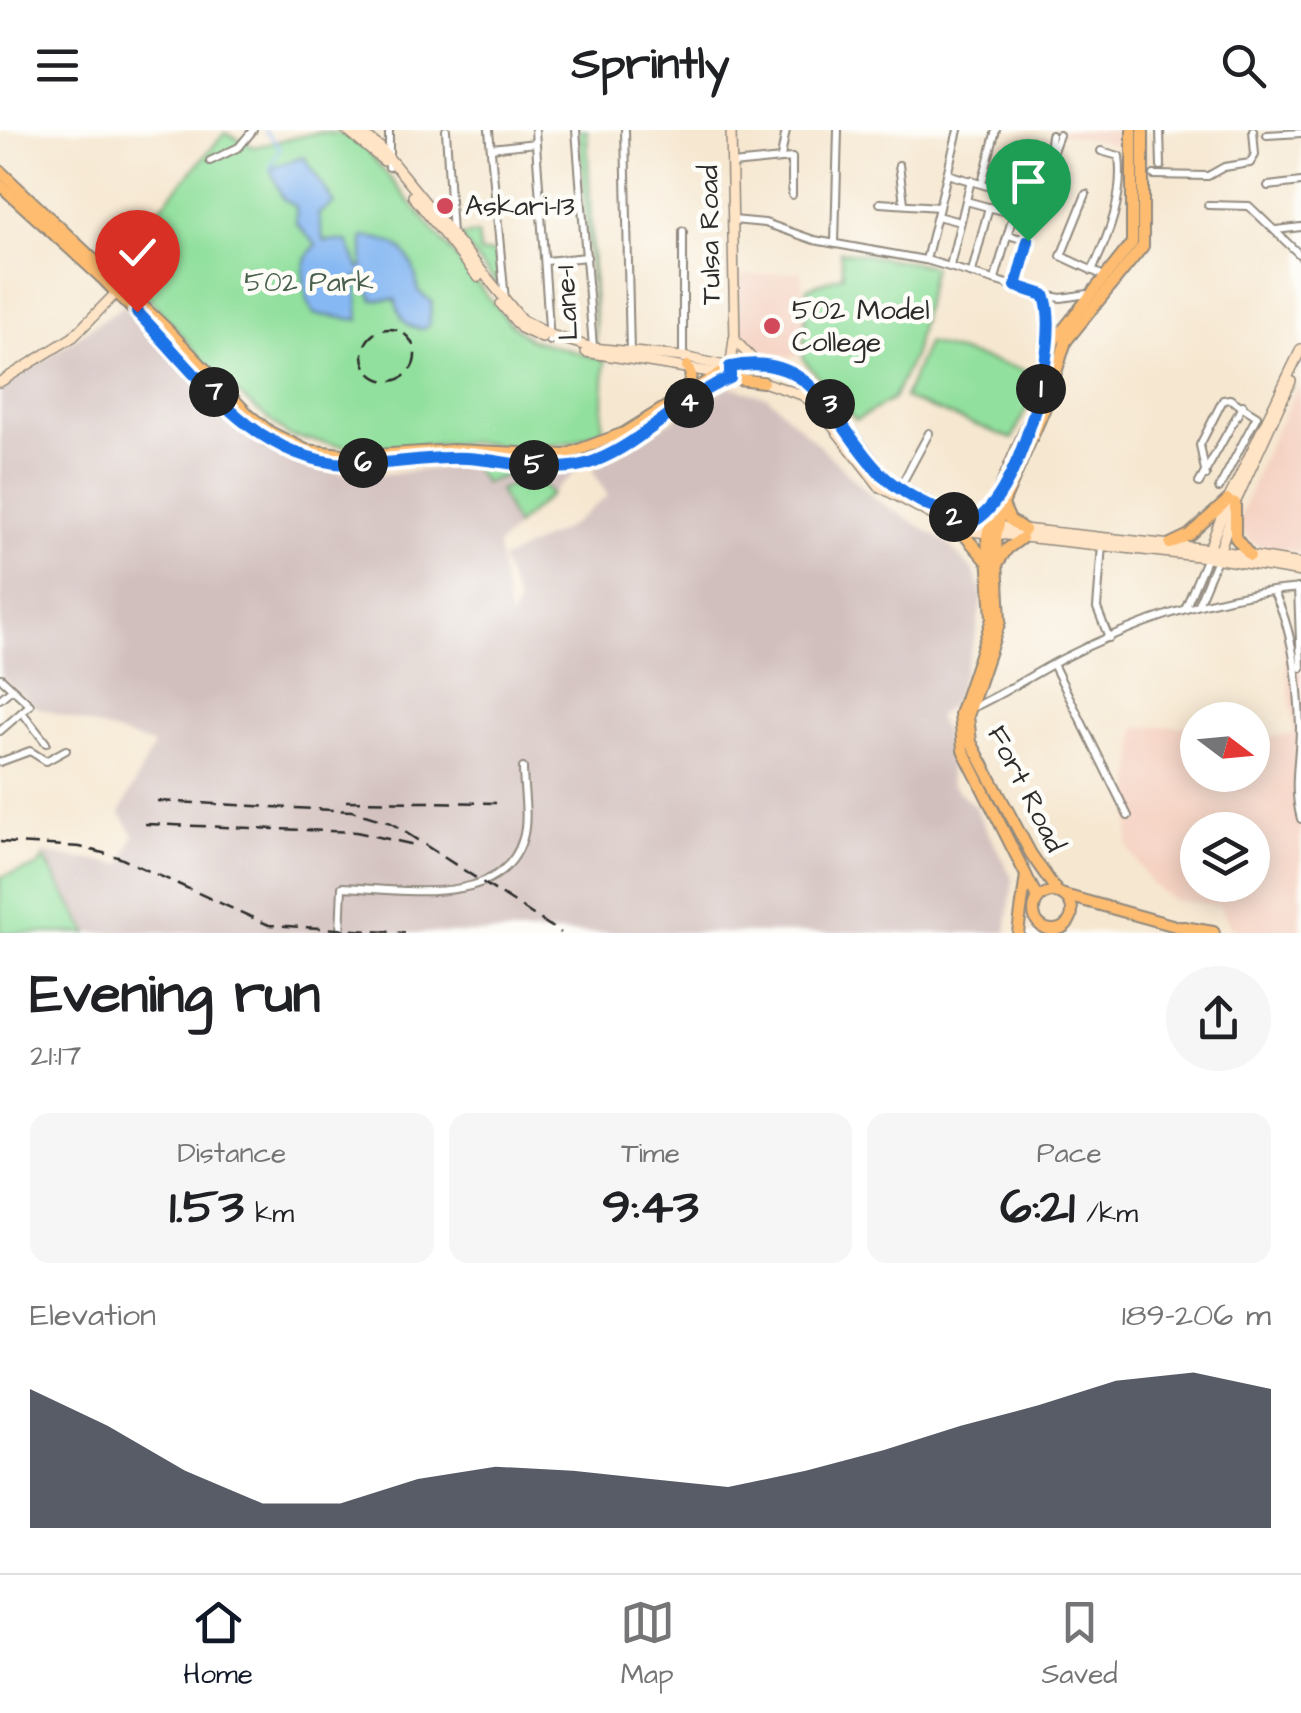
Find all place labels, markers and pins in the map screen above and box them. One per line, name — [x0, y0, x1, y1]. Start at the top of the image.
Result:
pin — [986, 139, 1071, 242]
place label: Askari-13 — [465, 187, 575, 226]
marker: Askari-13 — [434, 195, 456, 217]
pin — [95, 210, 180, 313]
place label: 502 Model College — [792, 291, 930, 363]
marker: 502 Model College — [761, 315, 783, 337]
pin: 1 — [1016, 364, 1066, 414]
pin: 7 — [189, 367, 239, 417]
pin: 4 — [664, 378, 714, 428]
pin: 3 — [805, 379, 855, 429]
pin: 6 — [338, 438, 388, 488]
pin: 5 — [509, 440, 559, 490]
pin: 2 — [929, 492, 979, 542]

